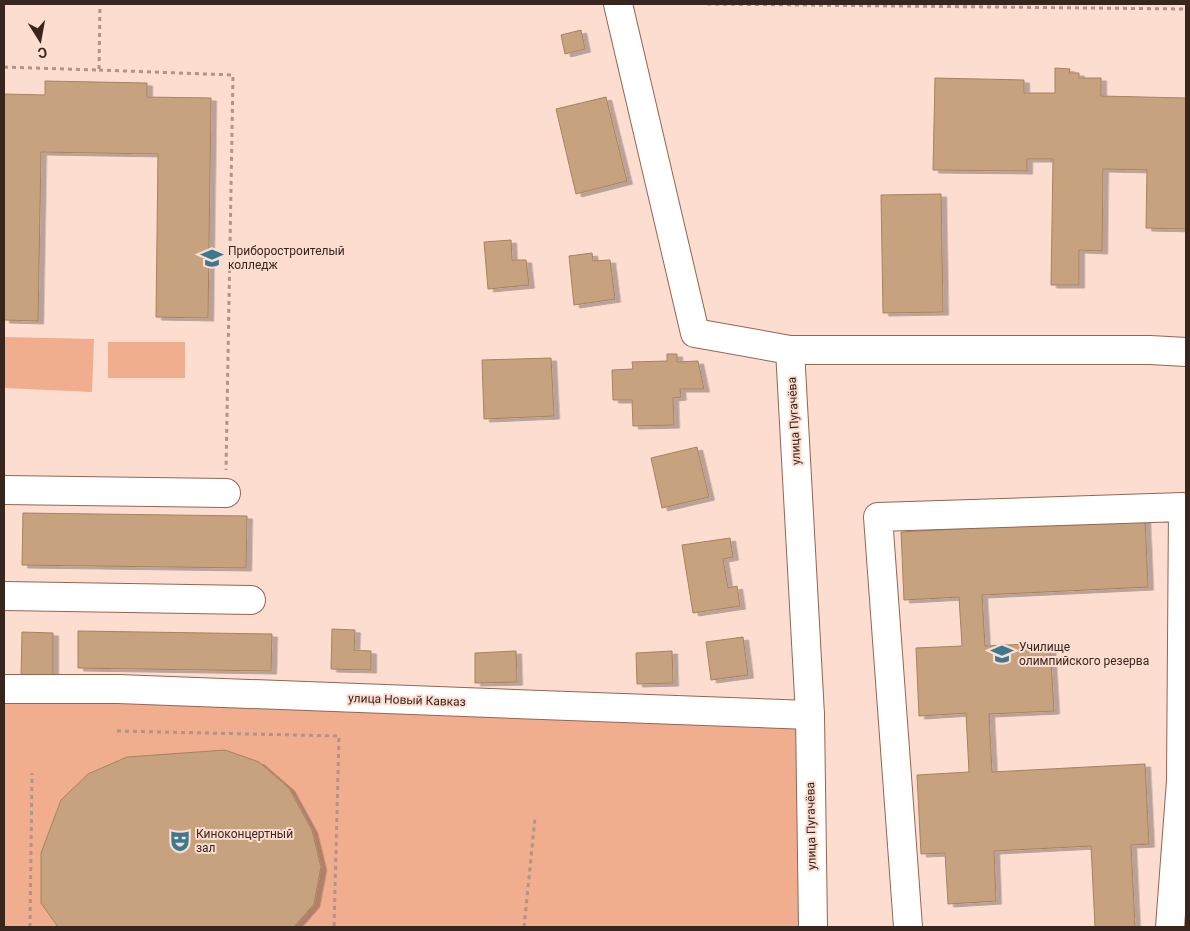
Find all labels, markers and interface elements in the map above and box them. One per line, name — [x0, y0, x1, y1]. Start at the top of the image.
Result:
north arrow — [15, 15, 65, 65]
text: С — [36, 44, 49, 61]
place label: Приборостроителый колледж — [228, 244, 345, 272]
school or university icon: Приборостроителый колледж — [199, 245, 225, 271]
street label: улица Пугачёва — [785, 377, 803, 465]
place label: Училище олимпийского резерва — [1019, 640, 1149, 668]
school or university icon: Училище олимпийского резерва — [989, 641, 1015, 667]
street label: улица Новый Кавказ — [348, 691, 466, 709]
street label: улица Пугачёва — [803, 782, 819, 870]
place label: Киноконцертный зал — [196, 827, 293, 855]
theatre icon: Киноконцертный зал — [167, 828, 193, 854]

